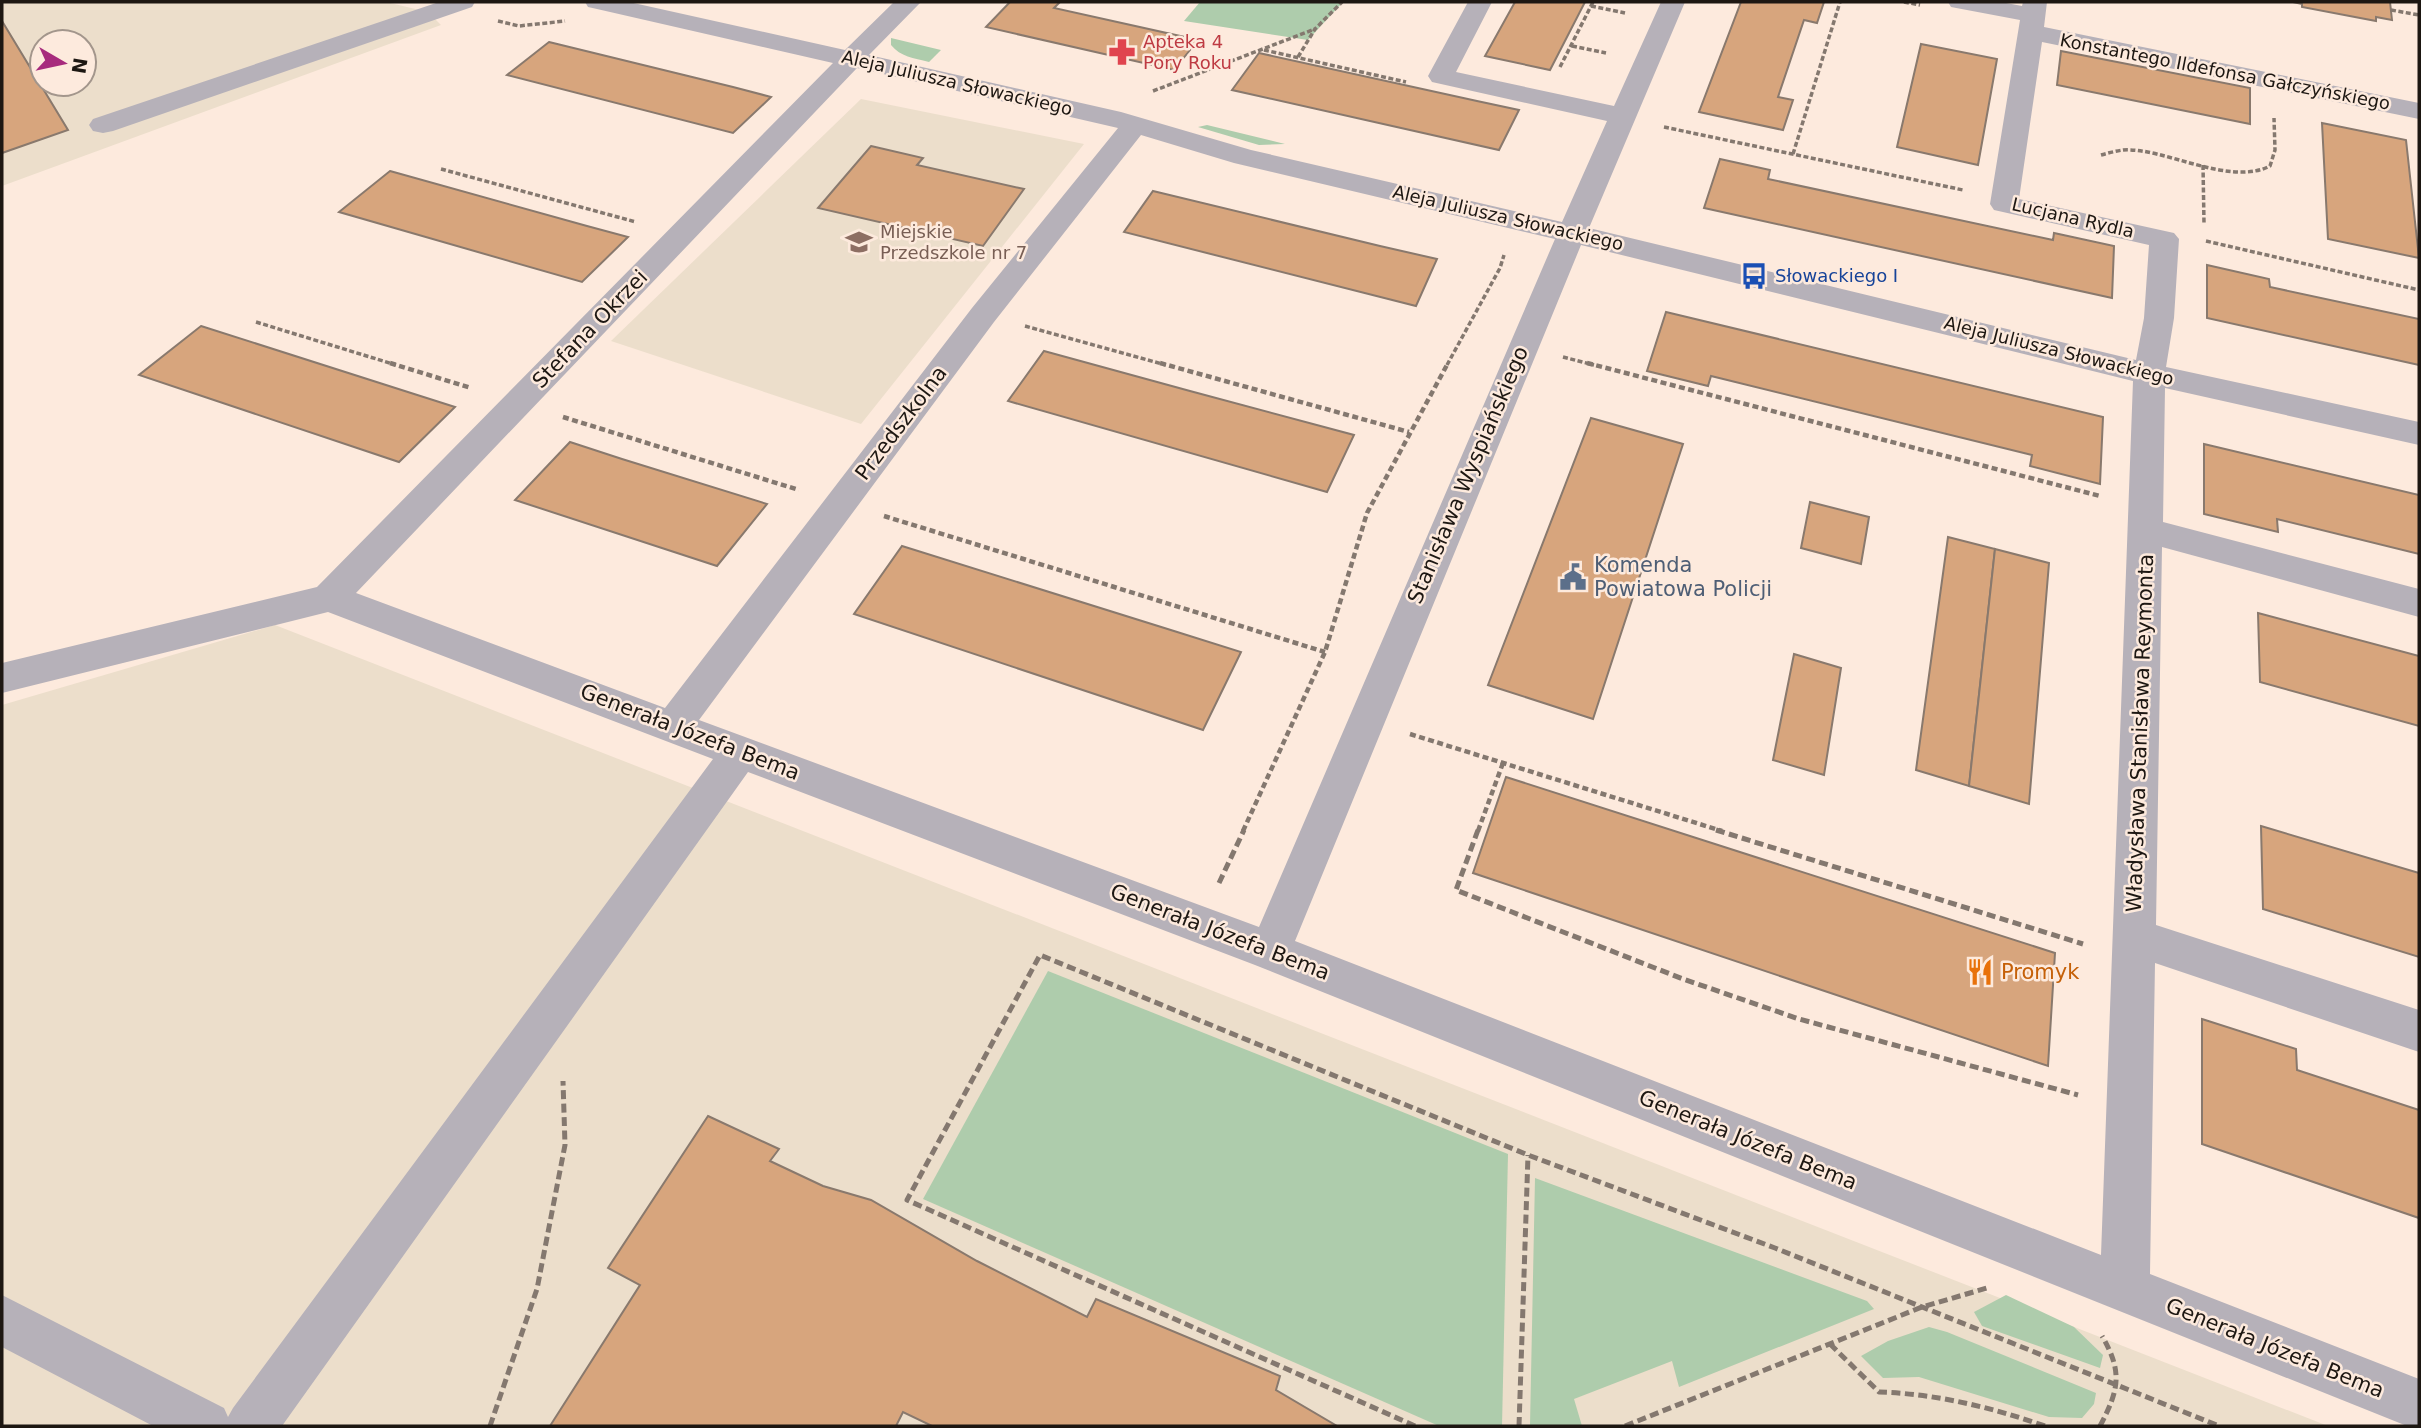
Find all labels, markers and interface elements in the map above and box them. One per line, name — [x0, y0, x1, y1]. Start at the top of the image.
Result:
north arrow — [28, 28, 98, 98]
street label: Konstantego Ildefonsa Gałczyńskiego — [2058, 29, 2392, 114]
place label: Apteka 4 Pory Roku — [1143, 31, 1232, 73]
pharmacy icon: Apteka 4 Pory Roku — [1107, 37, 1137, 67]
street label: Aleja Juliusza Słowackiego — [840, 46, 1074, 119]
text: N — [68, 56, 92, 75]
street label: Aleja Juliusza Słowackiego — [1391, 181, 1625, 254]
street label: Lucjana Rydla — [2010, 193, 2136, 242]
place label: Miejskie Przedszkole nr 7 — [880, 221, 1027, 263]
school or university icon: Miejskie Przedszkole nr 7 — [844, 227, 874, 257]
bus stop icon: Słowackiego I — [1739, 261, 1769, 291]
street label: Stefana Okrzei — [528, 265, 652, 393]
place label: Słowackiego I — [1775, 265, 1898, 286]
street label: Aleja Juliusza Słowackiego — [1942, 312, 2176, 389]
street label: Stanisława Wyspiańskiego — [1403, 343, 1533, 607]
street label: Przedszkolna — [850, 361, 952, 485]
place label: Komenda Powiatowa Policji — [1594, 553, 1772, 601]
street label: Władysława Stanisława Reymonta — [2122, 553, 2158, 913]
public building icon: Komenda Powiatowa Policji — [1558, 562, 1588, 592]
street label: Generała Józefa Bema — [577, 679, 803, 785]
street label: Generała Józefa Bema — [1107, 879, 1333, 985]
restaurant icon: Promyk — [1965, 957, 1995, 987]
place label: Promyk — [2001, 960, 2080, 984]
street label: Generała Józefa Bema — [1635, 1085, 1861, 1195]
street label: Generała Józefa Bema — [2162, 1293, 2388, 1403]

